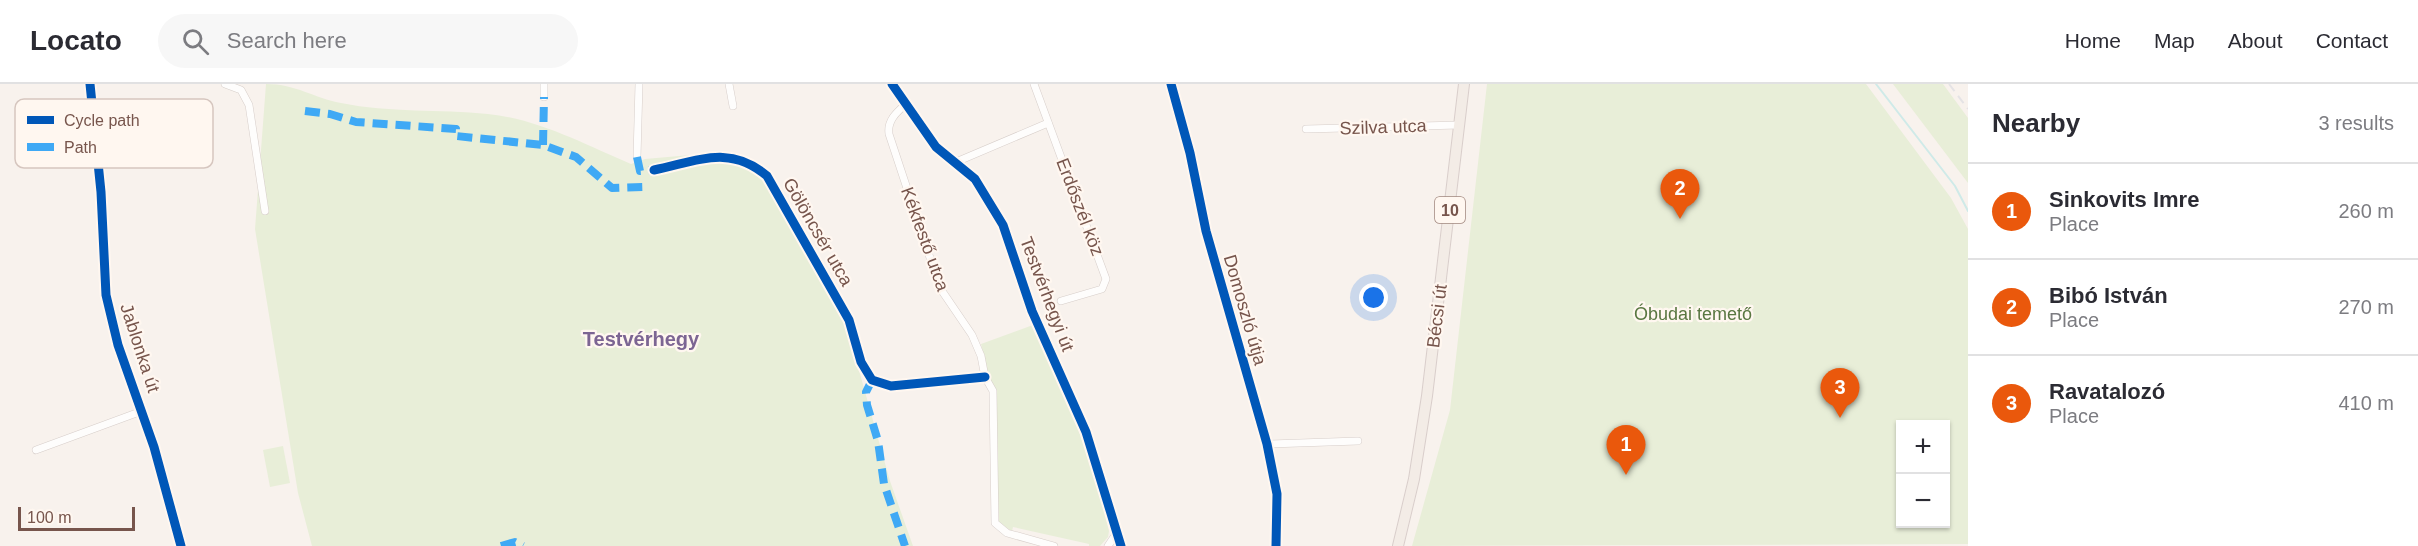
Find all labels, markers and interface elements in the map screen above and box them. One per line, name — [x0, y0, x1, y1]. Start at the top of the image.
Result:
search box — [158, 14, 578, 68]
text: Locato — [30, 25, 122, 56]
icon: search — [179, 25, 212, 58]
text: Search here — [227, 28, 347, 53]
text: Home — [2065, 29, 2121, 52]
text: Map — [2154, 29, 2195, 52]
text: About — [2228, 29, 2283, 52]
text: Contact — [2316, 29, 2388, 52]
legend — [15, 99, 213, 168]
text: Nearby — [1992, 108, 2080, 138]
text: Cycle path — [64, 112, 140, 129]
text: 3 results — [2318, 112, 2394, 134]
street label: Szilva utca — [1339, 115, 1428, 139]
text: Path — [64, 139, 97, 156]
street label: Erdőszél köz — [1052, 155, 1108, 259]
pin: 2 — [1660, 170, 1700, 219]
street label: Gölöncsér utca — [779, 175, 857, 290]
street label: Kékfestő utca — [897, 184, 953, 295]
text: Sinkovits Imre — [2049, 187, 2199, 212]
road number: 10 — [1435, 197, 1465, 223]
text: 1 — [2006, 200, 2017, 222]
text: 260 m — [2338, 200, 2394, 222]
text: Place — [2049, 213, 2099, 235]
street label: Testvérhegyi út — [1016, 234, 1078, 354]
street label: Domoszló útja — [1220, 252, 1271, 369]
your location — [1359, 283, 1388, 312]
street label: Bécsi út — [1423, 283, 1451, 349]
text: Bibó István — [2049, 283, 2168, 308]
text: 2 — [2006, 296, 2017, 318]
text: 270 m — [2338, 296, 2394, 318]
street label: Jablonka út — [116, 301, 164, 395]
park label: Óbudai temető — [1634, 303, 1752, 324]
text: Place — [2049, 309, 2099, 331]
district label: Testvérhegy — [583, 328, 700, 350]
pin: 3 — [1820, 368, 1860, 418]
text: Ravatalozó — [2049, 379, 2165, 404]
text: 3 — [2006, 392, 2017, 414]
text: 410 m — [2338, 392, 2394, 414]
text: Place — [2049, 405, 2099, 427]
map controls — [1896, 420, 1950, 528]
button: + — [1896, 420, 1950, 474]
pin: 1 — [1606, 426, 1646, 475]
button: − — [1896, 474, 1950, 528]
scale bar — [18, 504, 135, 532]
text: 100 m — [27, 509, 71, 526]

